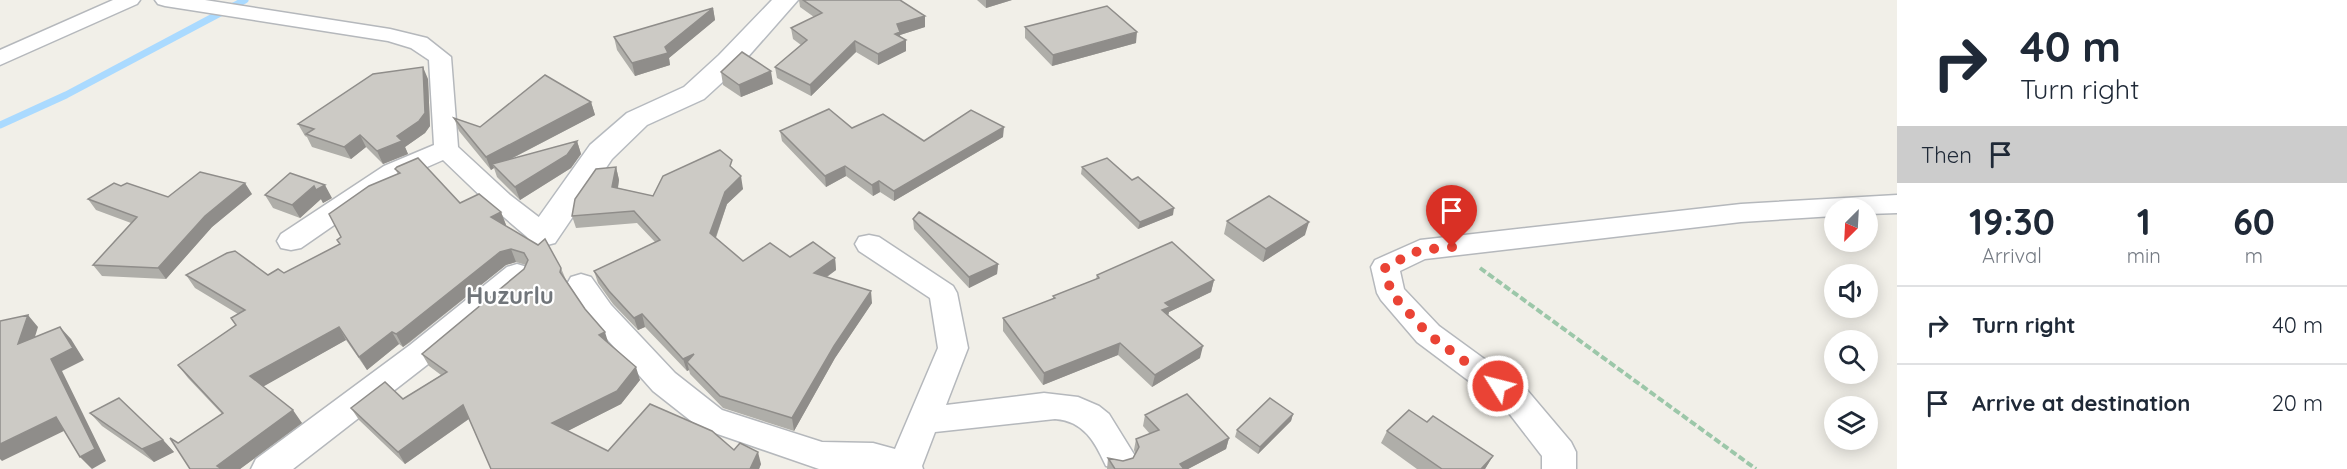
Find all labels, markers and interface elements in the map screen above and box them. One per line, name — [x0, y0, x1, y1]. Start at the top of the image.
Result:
text: 40 m — [2020, 20, 2121, 73]
icon: right — [1921, 24, 1999, 102]
text: Turn right — [2020, 72, 2139, 106]
icon: arrive — [1984, 138, 2017, 171]
text: Then — [1921, 141, 1972, 169]
pin — [1426, 185, 1477, 247]
icon: arrive — [1435, 194, 1468, 227]
north arrow — [1824, 198, 1878, 252]
map controls — [1824, 198, 1878, 450]
text: 19:30 — [1969, 199, 2055, 244]
text: 1 — [2137, 199, 2151, 244]
text: 60 — [2233, 199, 2275, 244]
text: Arrival — [1982, 243, 2042, 268]
text: min — [2127, 243, 2161, 268]
text: m — [2245, 243, 2263, 268]
button: sound — [1824, 264, 1878, 318]
district label: Huzurlu — [466, 280, 554, 310]
icon: right — [1921, 309, 1954, 342]
text: Turn right — [1972, 311, 2076, 339]
text: 40 m — [2272, 311, 2323, 339]
button: search — [1824, 330, 1878, 384]
position arrow — [1466, 354, 1530, 418]
icon: arrive — [1921, 387, 1954, 420]
text: Arrive at destination — [1972, 389, 2190, 417]
text: 20 m — [2272, 389, 2323, 417]
button: layers — [1824, 396, 1878, 450]

